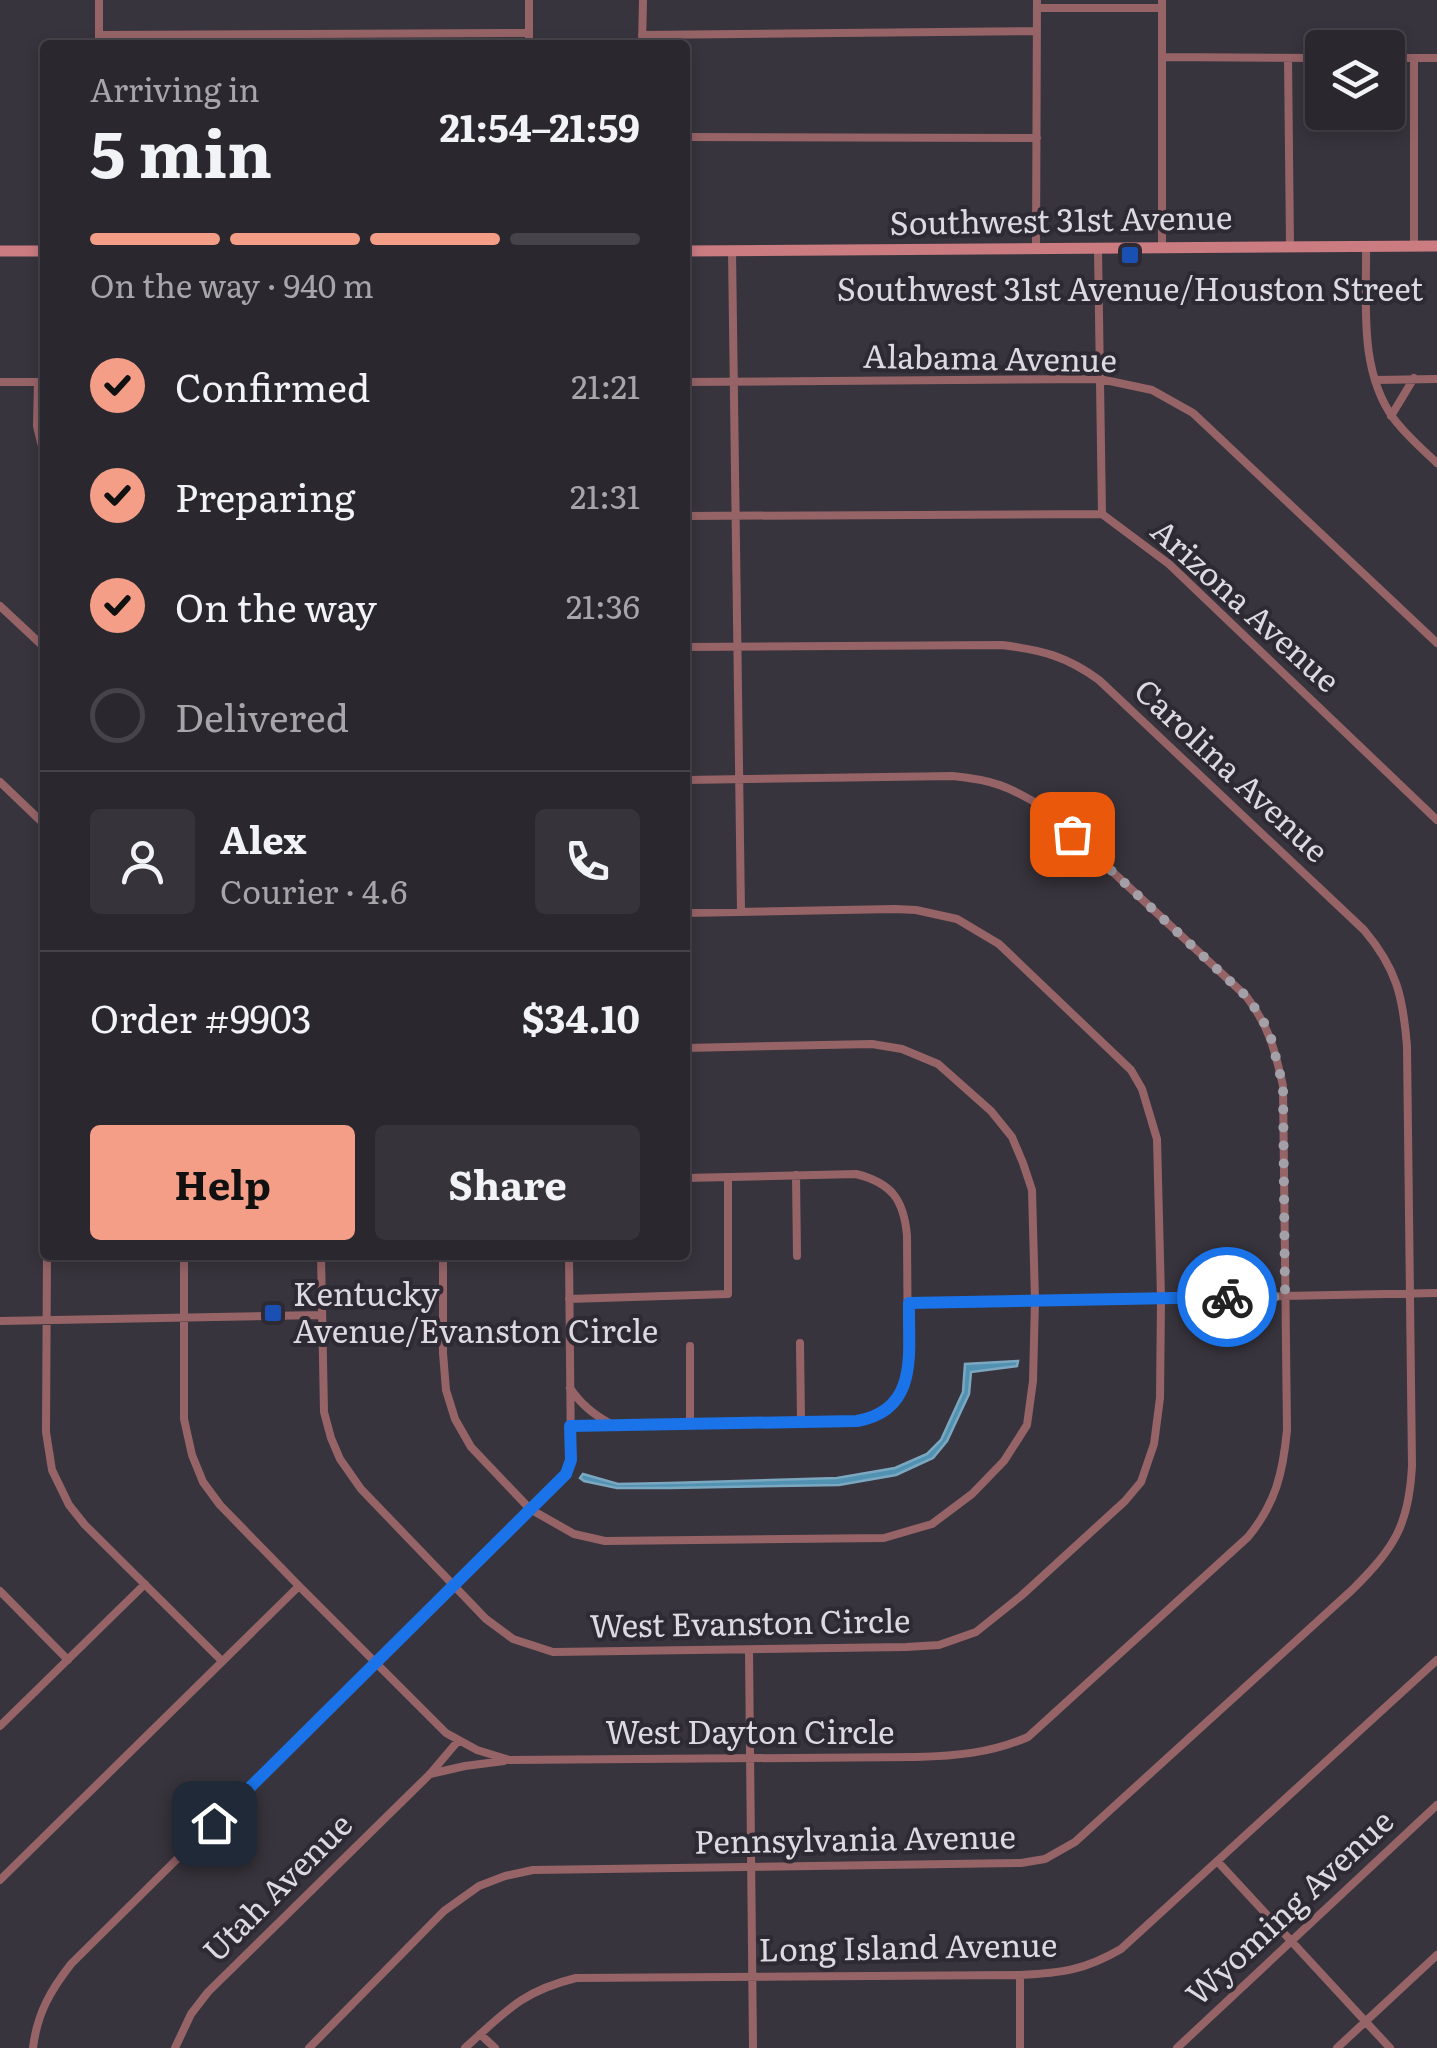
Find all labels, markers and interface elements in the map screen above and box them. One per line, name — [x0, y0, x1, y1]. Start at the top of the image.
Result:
map controls — [1305, 30, 1405, 130]
button: layers — [1305, 30, 1405, 130]
text: Arriving in — [90, 64, 260, 112]
text: 21:54–21:59 — [439, 97, 640, 154]
text: 5 min — [90, 101, 272, 198]
street label: Southwest 31st Avenue — [889, 191, 1233, 245]
marker: Southwest 31st Avenue/Houston Street — [1119, 244, 1141, 266]
text: On the way · 940 m — [90, 260, 374, 308]
place label: Southwest 31st Avenue/Houston Street — [837, 263, 1423, 311]
street label: Alabama Avenue — [863, 330, 1117, 382]
text: Confirmed — [175, 357, 370, 414]
icon: check — [90, 358, 145, 413]
text: 21:21 — [571, 361, 640, 409]
text: Preparing — [175, 467, 355, 524]
icon: check — [90, 468, 145, 523]
text: 21:31 — [570, 471, 640, 519]
street label: Arizona Avenue — [1142, 506, 1352, 702]
text: On the way — [175, 577, 377, 634]
icon: check — [90, 578, 145, 633]
text: 21:36 — [566, 581, 640, 629]
street label: Carolina Avenue — [1125, 666, 1341, 872]
text: Delivered — [175, 687, 349, 744]
pin — [1030, 792, 1115, 877]
icon: bag — [1045, 807, 1100, 862]
button: person — [90, 809, 195, 914]
text: Alex — [220, 809, 306, 866]
button: phone — [535, 809, 640, 914]
text: Courier · 4.6 — [220, 866, 407, 914]
text: Order #9903 — [90, 988, 312, 1045]
text: $34.10 — [522, 988, 640, 1045]
button: Help — [90, 1125, 355, 1240]
button: Share — [375, 1125, 640, 1240]
courier — [1177, 1247, 1277, 1347]
place label: Kentucky Avenue/Evanston Circle — [293, 1268, 658, 1353]
icon: bike — [1200, 1270, 1255, 1325]
marker: Kentucky Avenue/Evanston Circle — [262, 1302, 284, 1324]
street label: West Evanston Circle — [589, 1594, 911, 1648]
street label: West Dayton Circle — [605, 1706, 895, 1754]
pin — [172, 1781, 257, 1866]
icon: home — [187, 1796, 242, 1851]
street label: Wyoming Avenue — [1173, 1796, 1403, 2015]
street label: Utah Avenue — [190, 1800, 362, 1972]
street label: Pennsylvania Avenue — [694, 1810, 1016, 1864]
street label: Long Island Avenue — [758, 1918, 1058, 1972]

